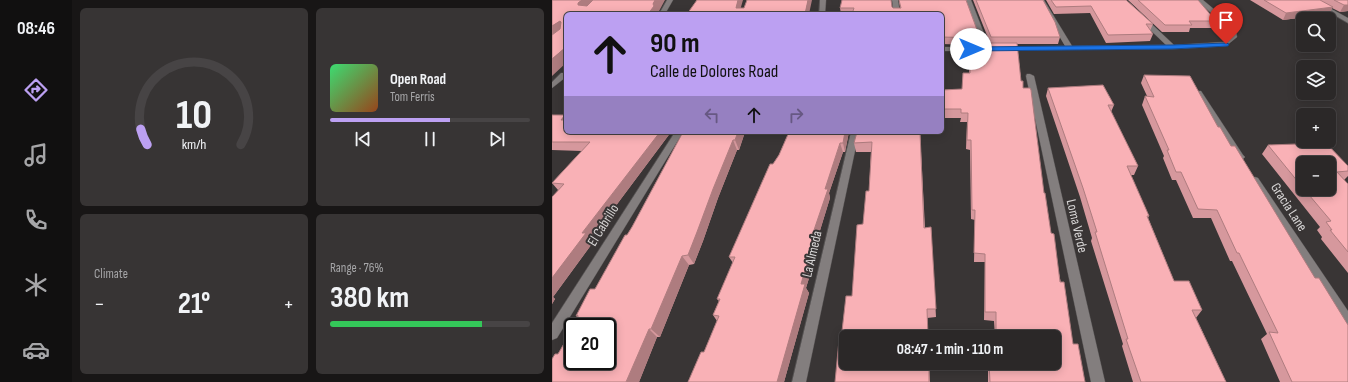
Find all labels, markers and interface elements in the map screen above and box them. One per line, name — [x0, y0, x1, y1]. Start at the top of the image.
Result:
pin — [1209, 3, 1243, 44]
icon: arrive — [1215, 9, 1237, 31]
map controls — [1296, 12, 1336, 196]
button: search — [1296, 12, 1336, 52]
text: 08:46 — [17, 18, 55, 39]
text: 90 m — [650, 27, 700, 60]
icon: ahead — [584, 28, 636, 80]
position arrow — [950, 28, 992, 70]
button: layers — [1296, 60, 1336, 100]
text: Calle de Dolores Road — [650, 61, 778, 82]
text: Open Road — [390, 70, 446, 89]
icon: directions — [22, 76, 50, 104]
text: Tom Ferris — [390, 89, 435, 105]
text: 10 — [176, 91, 212, 140]
icon: left — [701, 104, 723, 126]
icon: ahead — [743, 104, 765, 126]
icon: right — [785, 104, 807, 126]
button: + — [1296, 108, 1336, 148]
icon: previous — [352, 128, 374, 150]
icon: pause — [419, 128, 441, 150]
icon: next — [486, 128, 508, 150]
text: km/h — [182, 135, 206, 152]
icon: music — [22, 141, 50, 169]
button: − — [1296, 156, 1336, 196]
street label: Gracia Lane — [1267, 180, 1311, 234]
street label: Loma Verde — [1063, 198, 1091, 254]
street label: El Cabrillo — [584, 201, 622, 249]
icon: phone — [22, 206, 50, 234]
street label: La Almeda — [798, 229, 826, 279]
text: Range · 76% — [330, 260, 384, 276]
text: Climate — [94, 266, 128, 282]
icon: climate — [22, 271, 50, 299]
text: 380 km — [330, 280, 409, 316]
text: 21° — [178, 286, 210, 322]
text: − — [94, 291, 105, 318]
text: + — [283, 291, 294, 318]
speed limit sign: 20 — [564, 318, 616, 370]
icon: car — [22, 336, 50, 364]
text: 08:47 · 1 min · 110 m — [897, 340, 1003, 359]

